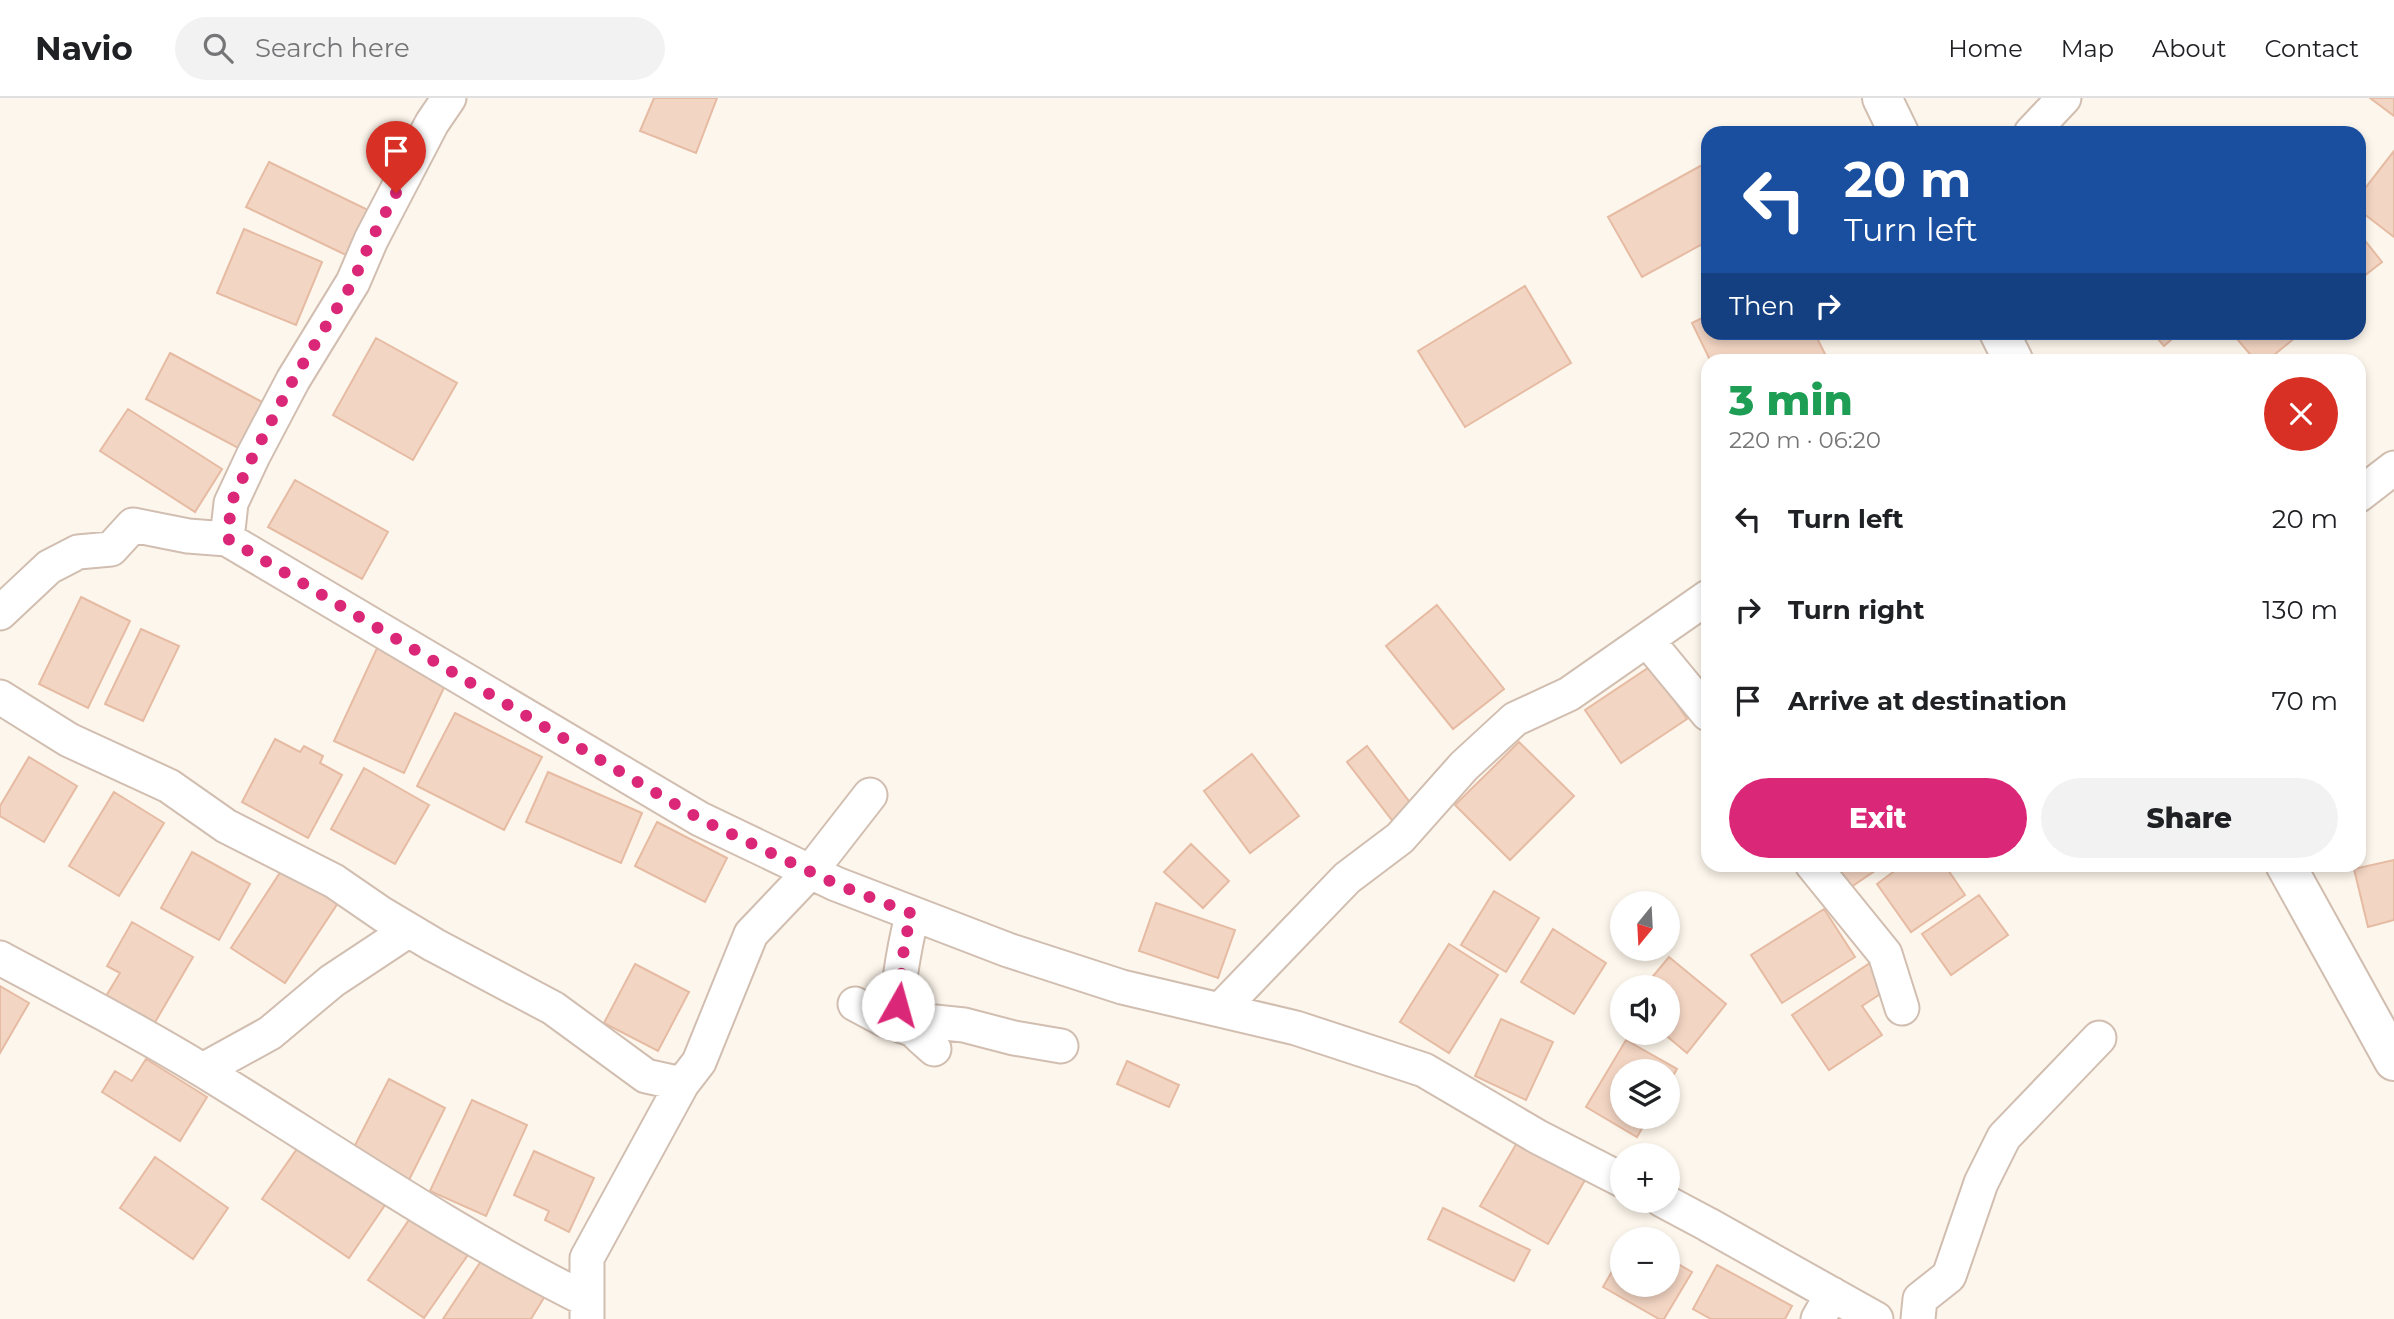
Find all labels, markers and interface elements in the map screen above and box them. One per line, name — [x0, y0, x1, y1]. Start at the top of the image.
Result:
search box — [175, 17, 665, 80]
text: Navio — [35, 28, 133, 68]
icon: search — [199, 29, 237, 67]
text: Search here — [255, 32, 410, 64]
text: Home — [1948, 34, 2023, 63]
text: Map — [2061, 34, 2114, 63]
text: About — [2152, 34, 2226, 63]
text: Contact — [2264, 34, 2359, 63]
pin — [366, 121, 426, 193]
icon: arrive — [377, 132, 415, 170]
text: 20 m — [1844, 150, 1971, 209]
icon: left — [1729, 154, 1820, 245]
text: Turn left — [1844, 210, 1978, 249]
icon: right — [1809, 287, 1847, 325]
text: Then — [1729, 290, 1795, 322]
text: 3 min — [1729, 374, 1853, 426]
button: close — [2264, 377, 2338, 451]
text: 220 m · 06:20 — [1729, 426, 1881, 454]
icon: left — [1729, 500, 1767, 538]
text: Turn left — [1788, 503, 1904, 535]
text: 20 m — [2272, 503, 2338, 535]
icon: right — [1729, 591, 1767, 629]
text: Turn right — [1788, 594, 1924, 626]
text: 130 m — [2262, 594, 2338, 626]
icon: arrive — [1729, 682, 1767, 720]
text: Arrive at destination — [1788, 685, 2067, 717]
text: 70 m — [2272, 685, 2338, 717]
button: Exit — [1729, 778, 2027, 858]
button: Share — [2041, 778, 2338, 858]
north arrow — [1610, 891, 1680, 961]
map controls — [1610, 891, 1680, 1297]
position arrow — [861, 968, 935, 1042]
button: sound — [1610, 975, 1680, 1045]
button: layers — [1610, 1059, 1680, 1129]
button: + — [1610, 1143, 1680, 1213]
button: − — [1610, 1227, 1680, 1297]

